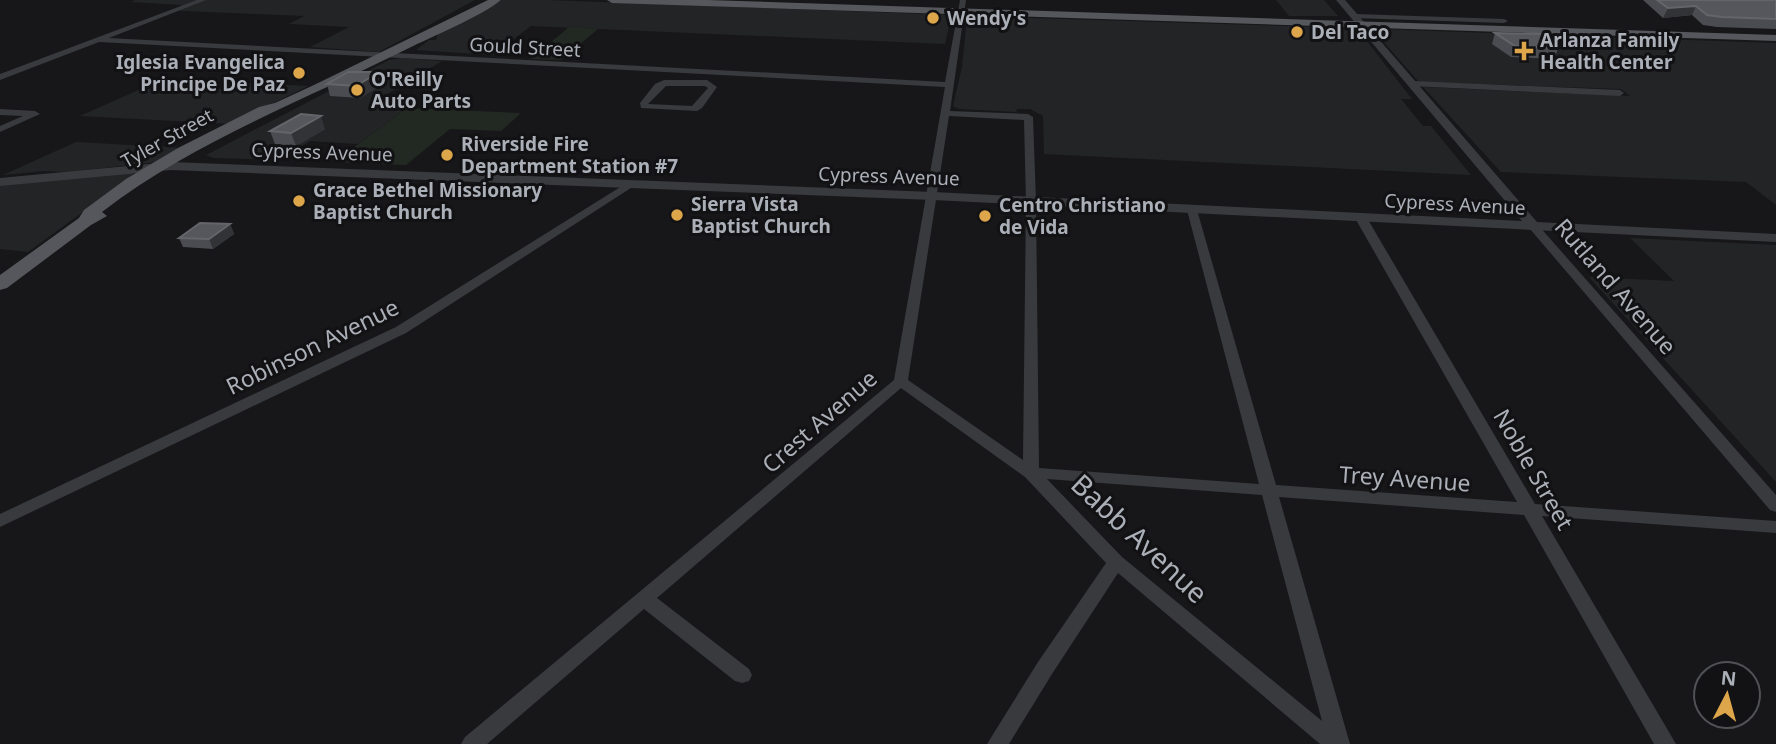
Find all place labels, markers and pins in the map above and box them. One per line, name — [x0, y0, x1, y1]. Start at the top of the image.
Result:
place label: Wendy's — [947, 5, 1026, 31]
marker: Wendy's — [925, 10, 941, 26]
place label: Del Taco — [1311, 19, 1389, 45]
marker: Del Taco — [1289, 24, 1305, 40]
place label: Arlanza Family Health Center — [1540, 27, 1679, 75]
marker: Arlanza Family Health Center — [1514, 41, 1534, 61]
place label: Iglesia Evangelica Principe De Paz — [116, 49, 285, 97]
marker: Iglesia Evangelica Principe De Paz — [291, 65, 307, 81]
place label: O'Reilly Auto Parts — [371, 66, 471, 114]
marker: O'Reilly Auto Parts — [349, 82, 365, 98]
place label: Riverside Fire Department Station #7 — [461, 131, 678, 179]
marker: Riverside Fire Department Station #7 — [439, 147, 455, 163]
place label: Grace Bethel Missionary Baptist Church — [313, 177, 542, 225]
place label: Sierra Vista Baptist Church — [691, 191, 831, 239]
place label: Centro Christiano de Vida — [999, 192, 1166, 240]
marker: Grace Bethel Missionary Baptist Church — [291, 193, 307, 209]
marker: Sierra Vista Baptist Church — [669, 207, 685, 223]
marker: Centro Christiano de Vida — [977, 208, 993, 224]

